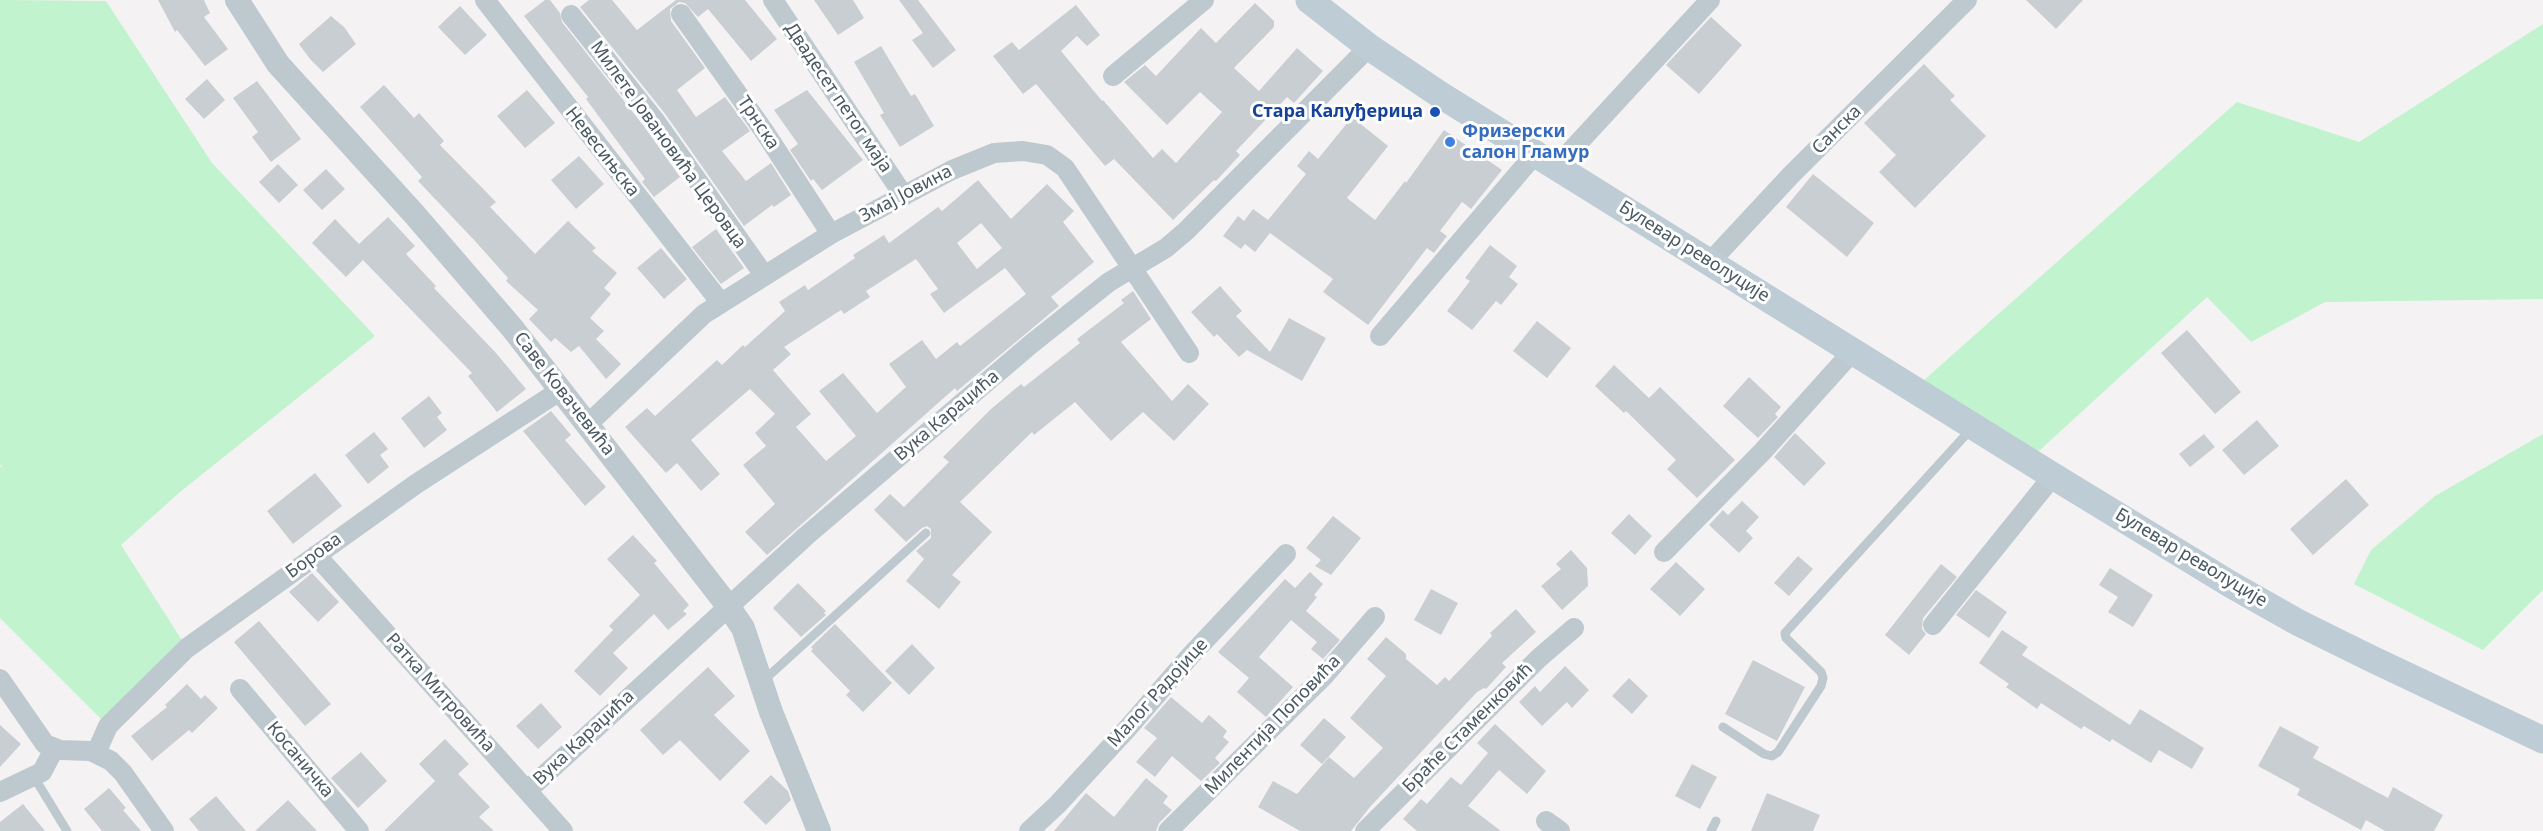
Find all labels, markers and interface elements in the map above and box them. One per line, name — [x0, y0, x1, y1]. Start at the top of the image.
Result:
street label: Двадесет петог маја — [780, 19, 896, 177]
street label: Милете Јовановића Церовца — [585, 37, 751, 253]
street label: Трнска — [732, 92, 784, 154]
place label: Стара Калуђерица — [1252, 101, 1423, 123]
street label: Санска — [1808, 101, 1866, 159]
street label: Невесињска — [560, 103, 644, 201]
marker: Стара Калуђерица — [1428, 105, 1442, 119]
place label: Фризерски салон Гламур — [1462, 121, 1589, 164]
marker: Фризерски салон Гламур — [1443, 135, 1457, 149]
street label: Змај Јовина — [856, 161, 956, 227]
street label: Булевар револуције — [1615, 197, 1773, 307]
street label: Саве Ковачевића — [509, 328, 619, 460]
street label: Вука Караџића — [890, 366, 1004, 466]
street label: Булевар револуције — [2111, 504, 2271, 612]
street label: Борова — [282, 529, 346, 583]
street label: Ратка Митровића — [381, 629, 499, 757]
street label: Малог Радојице — [1103, 634, 1213, 752]
street label: Милентија Поповића — [1201, 651, 1345, 799]
street label: Браће Стаменковић — [1399, 659, 1537, 797]
street label: Вука Караџића — [529, 686, 639, 790]
street label: Косаничка — [262, 718, 338, 802]

